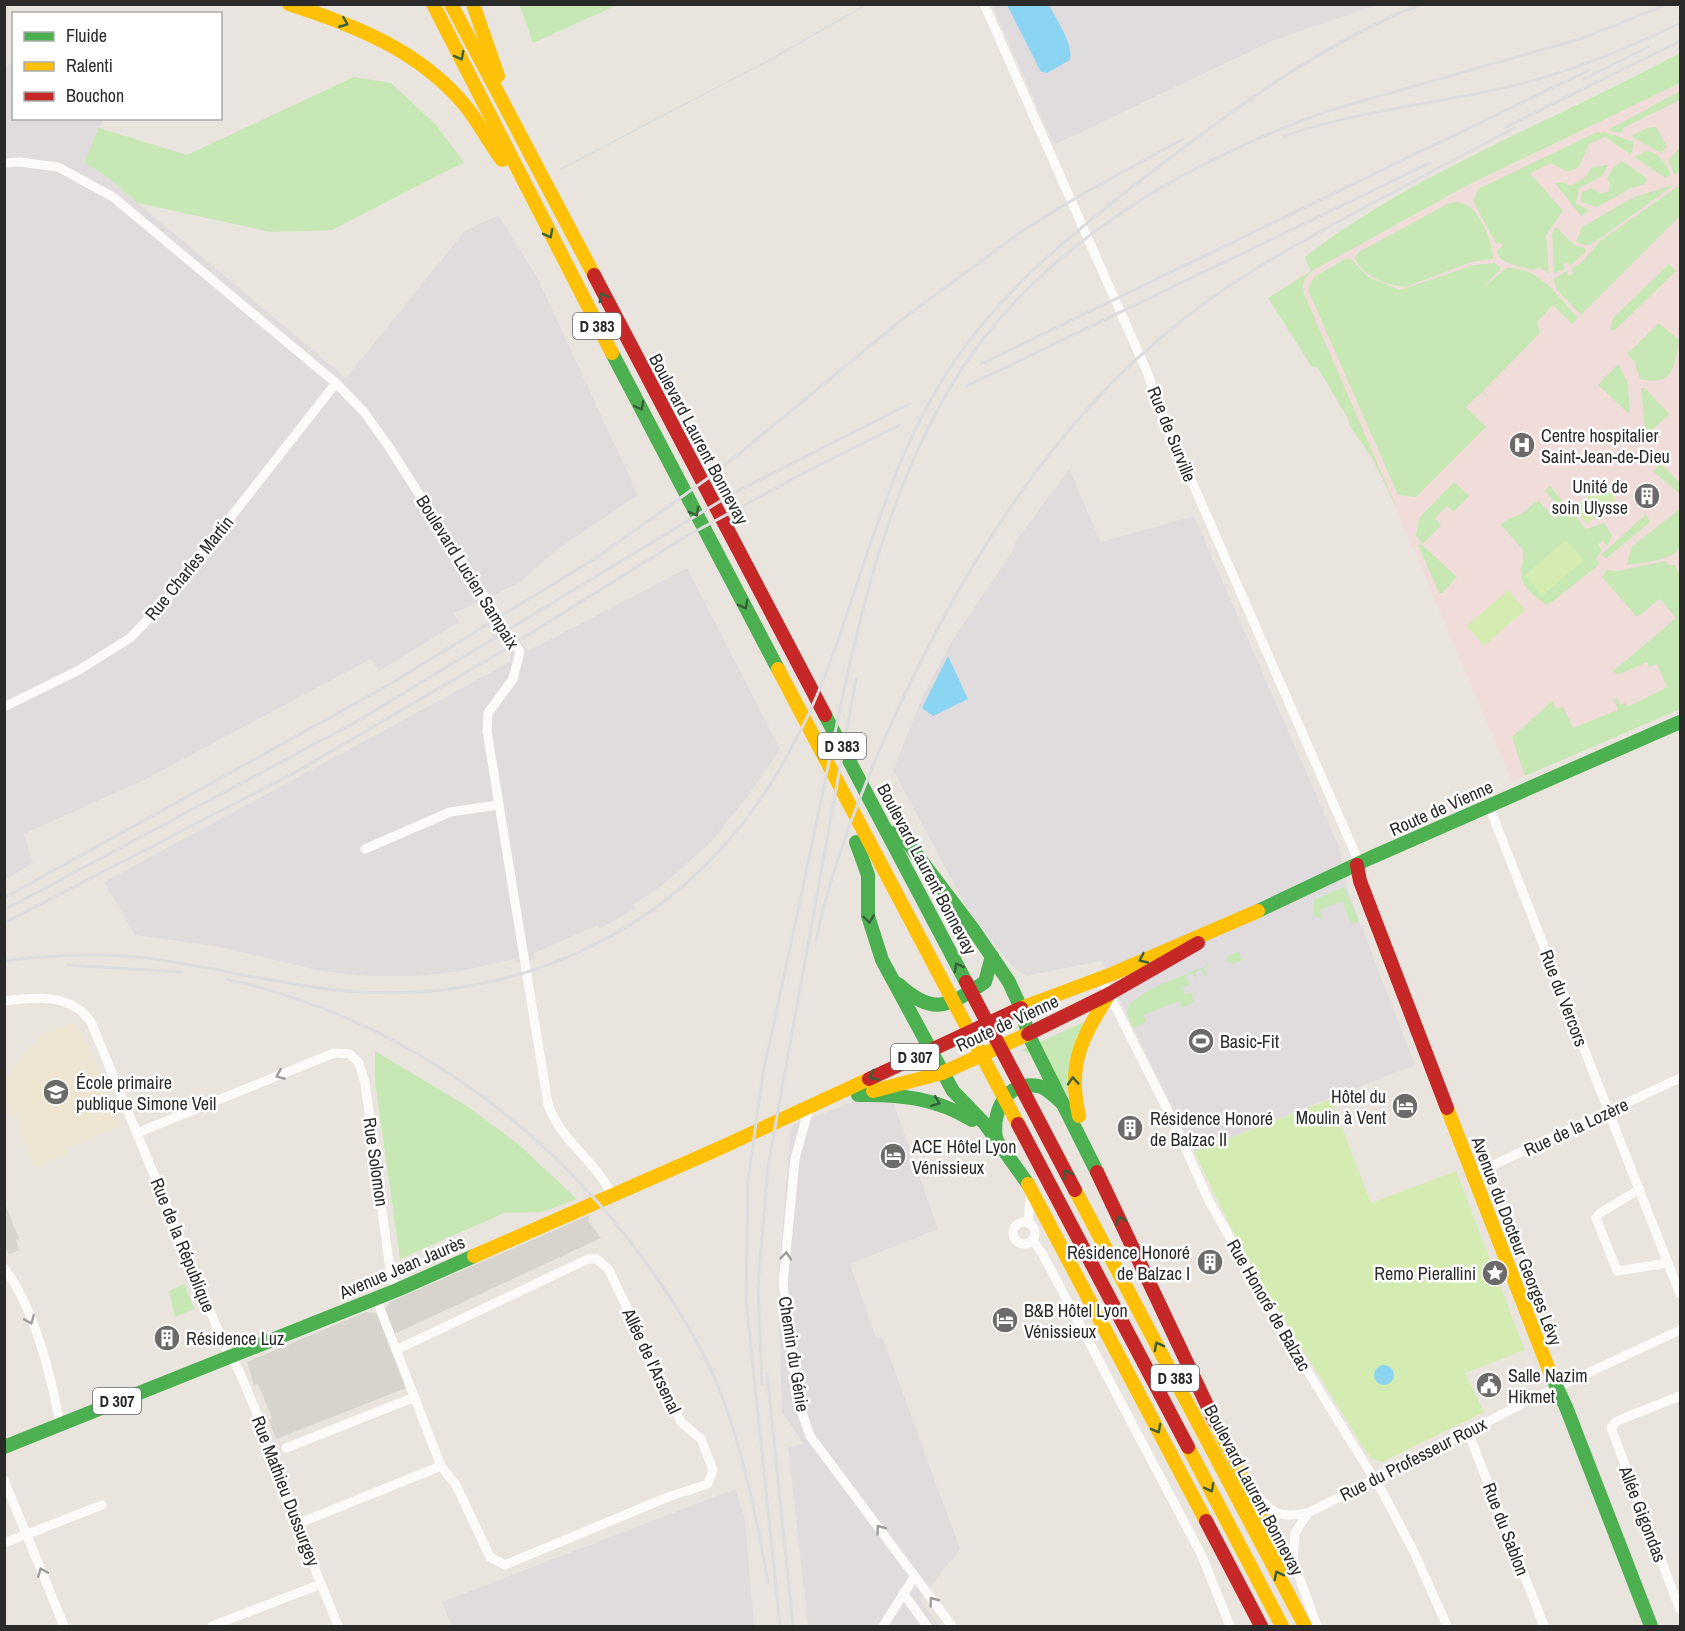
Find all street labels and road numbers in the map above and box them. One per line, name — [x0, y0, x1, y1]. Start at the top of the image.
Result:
road number: D 383 — [573, 313, 621, 339]
street label: Boulevard Laurent Bonnevay — [643, 349, 755, 529]
street label: Rue de Surville — [1142, 383, 1202, 485]
street label: Boulevard Lucien Sampaix — [410, 490, 526, 654]
street label: Rue Charles Martin — [139, 510, 239, 626]
road number: D 383 — [818, 733, 866, 759]
street label: Route de Vienne — [1385, 774, 1497, 842]
street label: Boulevard Laurent Bonnevay — [871, 779, 983, 959]
street label: Rue du Vercors — [1534, 946, 1594, 1050]
street label: Route de Vienne — [952, 988, 1062, 1058]
road number: D 307 — [891, 1044, 939, 1070]
street label: Rue de la Lozère — [1520, 1092, 1632, 1162]
street label: Rue Solomon — [357, 1116, 395, 1208]
street label: Avenue du Docteur Georges Lévy — [1465, 1132, 1569, 1350]
street label: Rue de la République — [145, 1174, 221, 1316]
street label: Avenue Jean Jaurès — [334, 1229, 469, 1305]
street label: Rue Honoré de Balzac — [1221, 1234, 1317, 1376]
street label: Chemin du Génie — [773, 1295, 815, 1413]
street label: Allée de l'Arsenal — [616, 1303, 687, 1418]
road number: D 383 — [1151, 1365, 1199, 1391]
road number: D 307 — [93, 1388, 141, 1414]
street label: Boulevard Laurent Bonnevay — [1198, 1400, 1310, 1580]
street label: Rue du Professeur Roux — [1335, 1411, 1491, 1507]
street label: Rue Mathieu Dussurgey — [246, 1412, 326, 1570]
street label: Allée Gigondas — [1613, 1461, 1673, 1566]
street label: Rue du Sablon — [1477, 1479, 1535, 1579]

